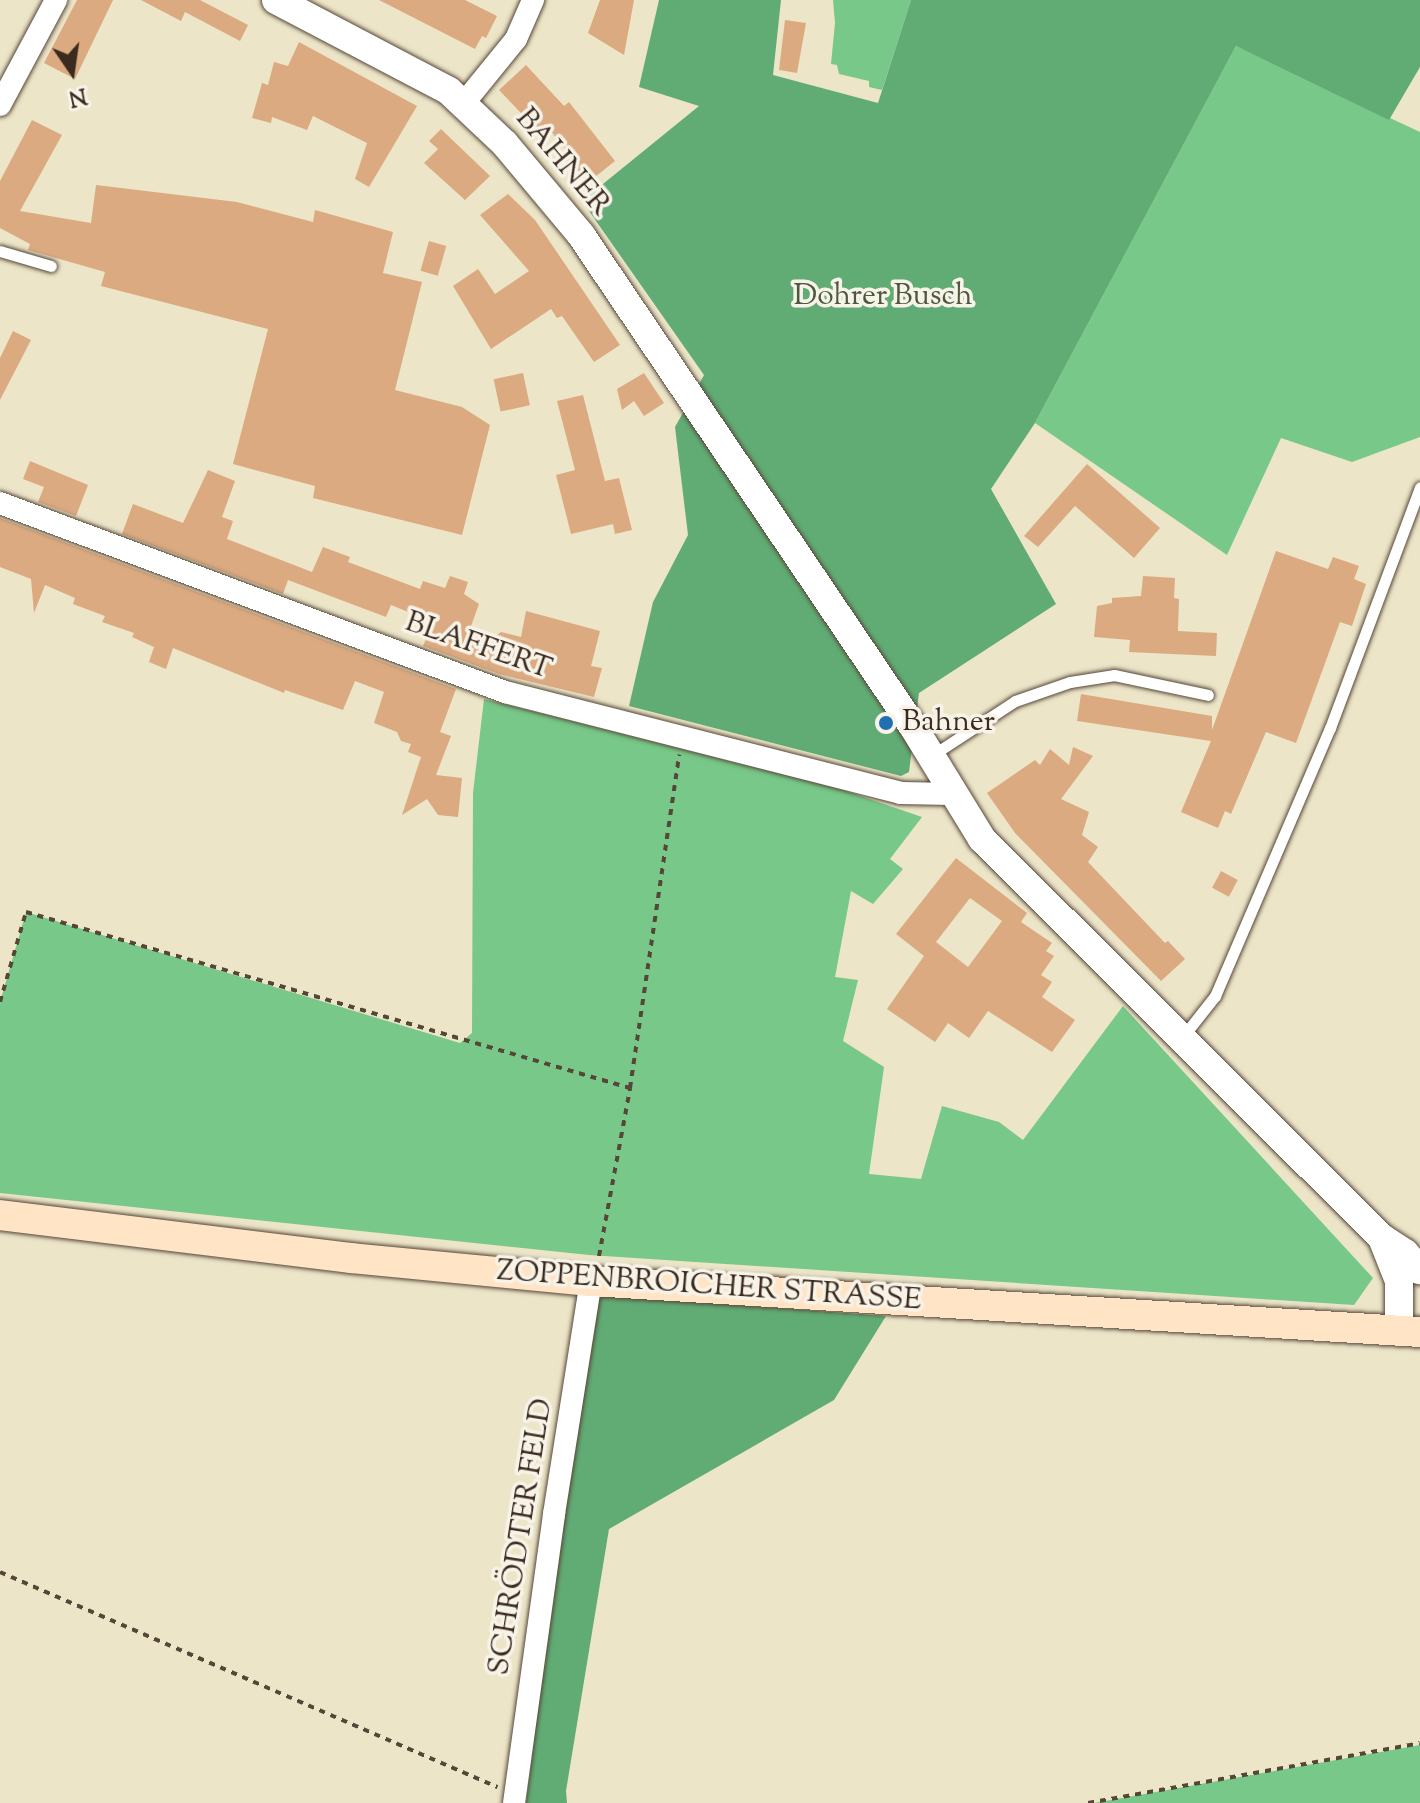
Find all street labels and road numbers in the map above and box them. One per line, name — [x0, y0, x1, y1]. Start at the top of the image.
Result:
street label: BAHNER — [507, 102, 617, 224]
street label: BLAFFERT — [400, 605, 556, 689]
street label: ZOPPENBROICHER STRASSE — [495, 1254, 923, 1320]
street label: SCHRÖDTER FELD — [482, 1396, 562, 1678]

